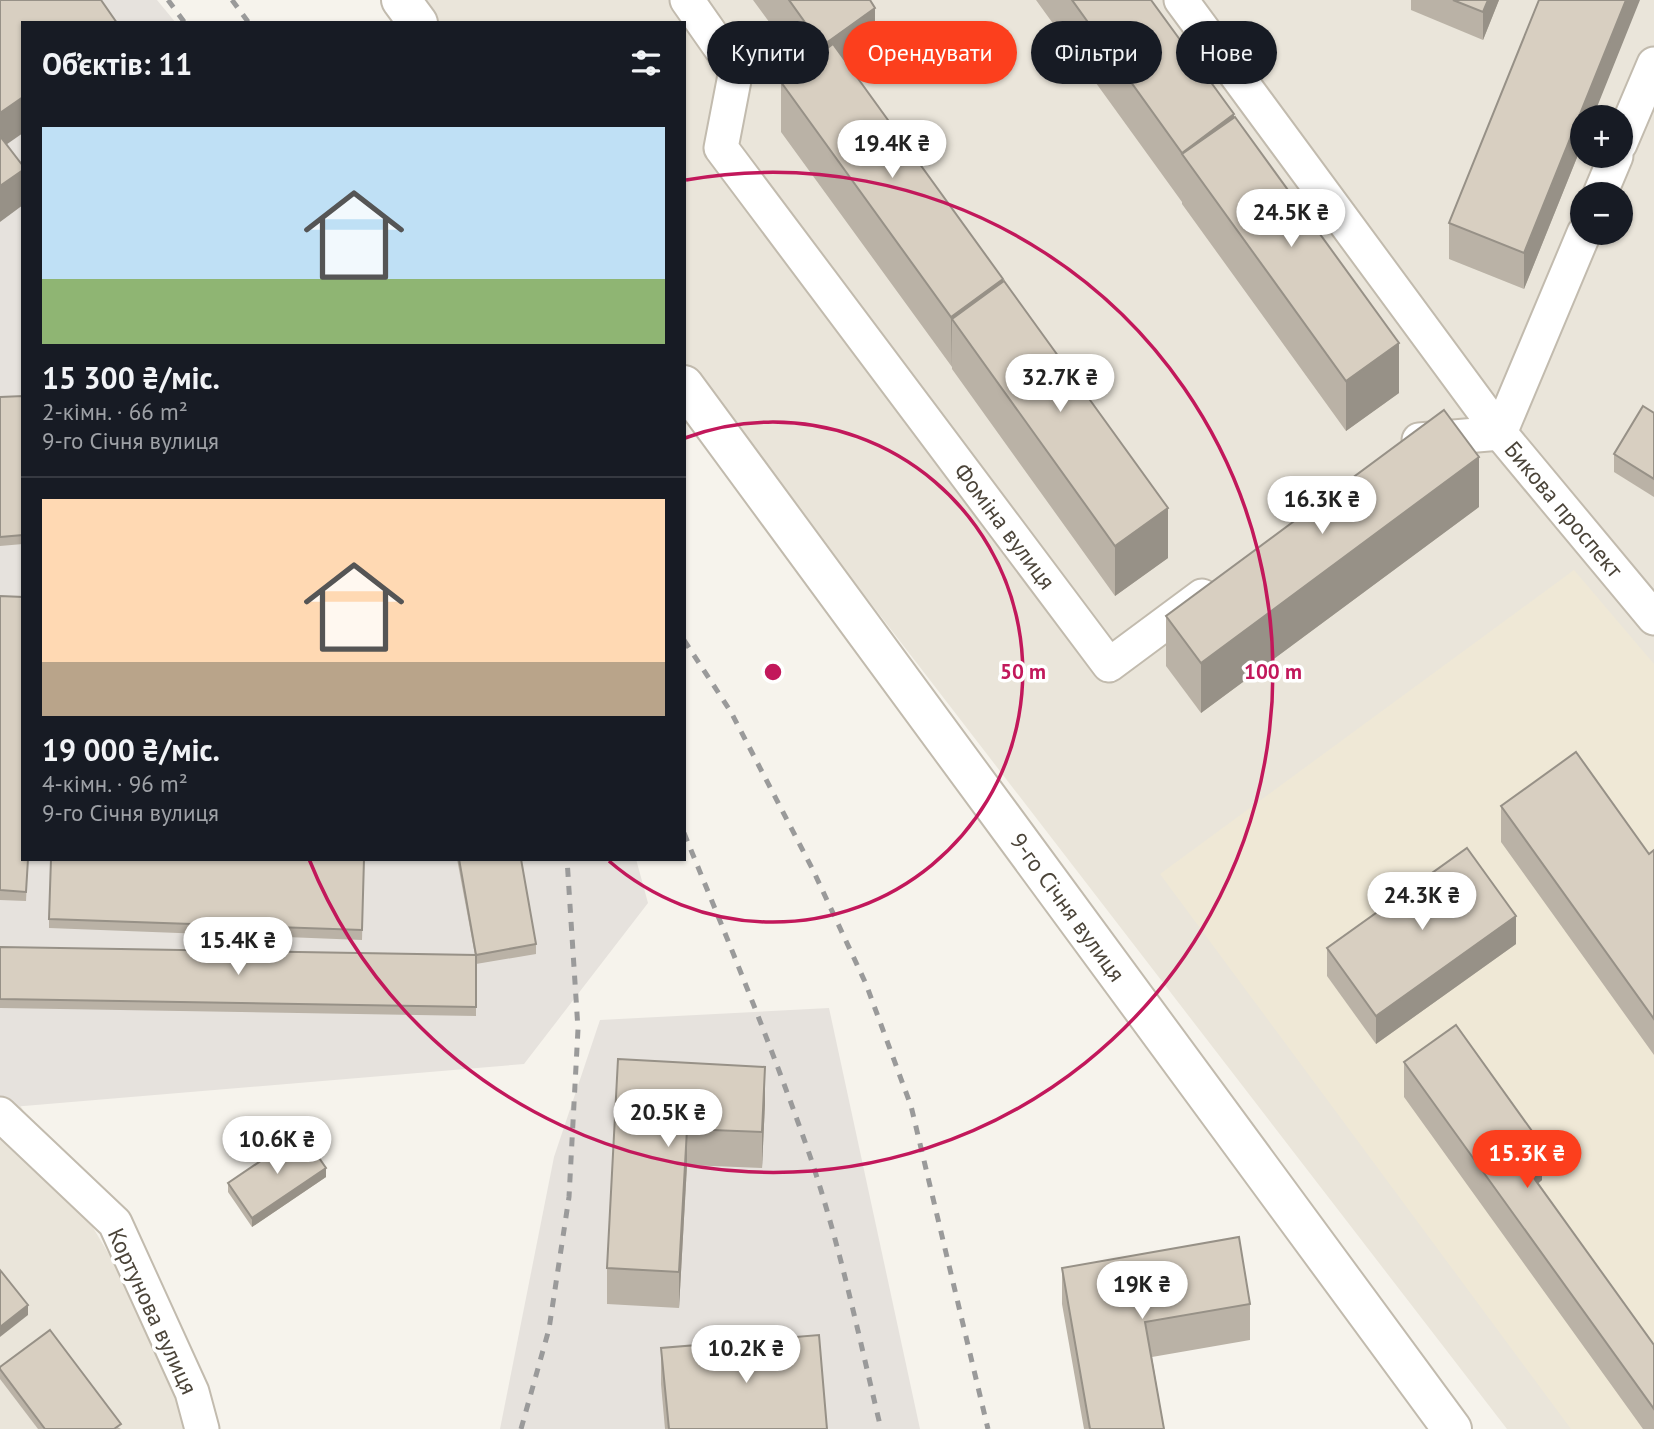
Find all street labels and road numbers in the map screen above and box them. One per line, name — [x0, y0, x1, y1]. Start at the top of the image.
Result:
street label: Бикова проспект — [1499, 435, 1630, 584]
street label: Фоміна вулиця — [948, 457, 1062, 595]
street label: 9-го Січня вулиця — [1004, 827, 1132, 987]
street label: Кортунова вулиця — [102, 1223, 204, 1399]

